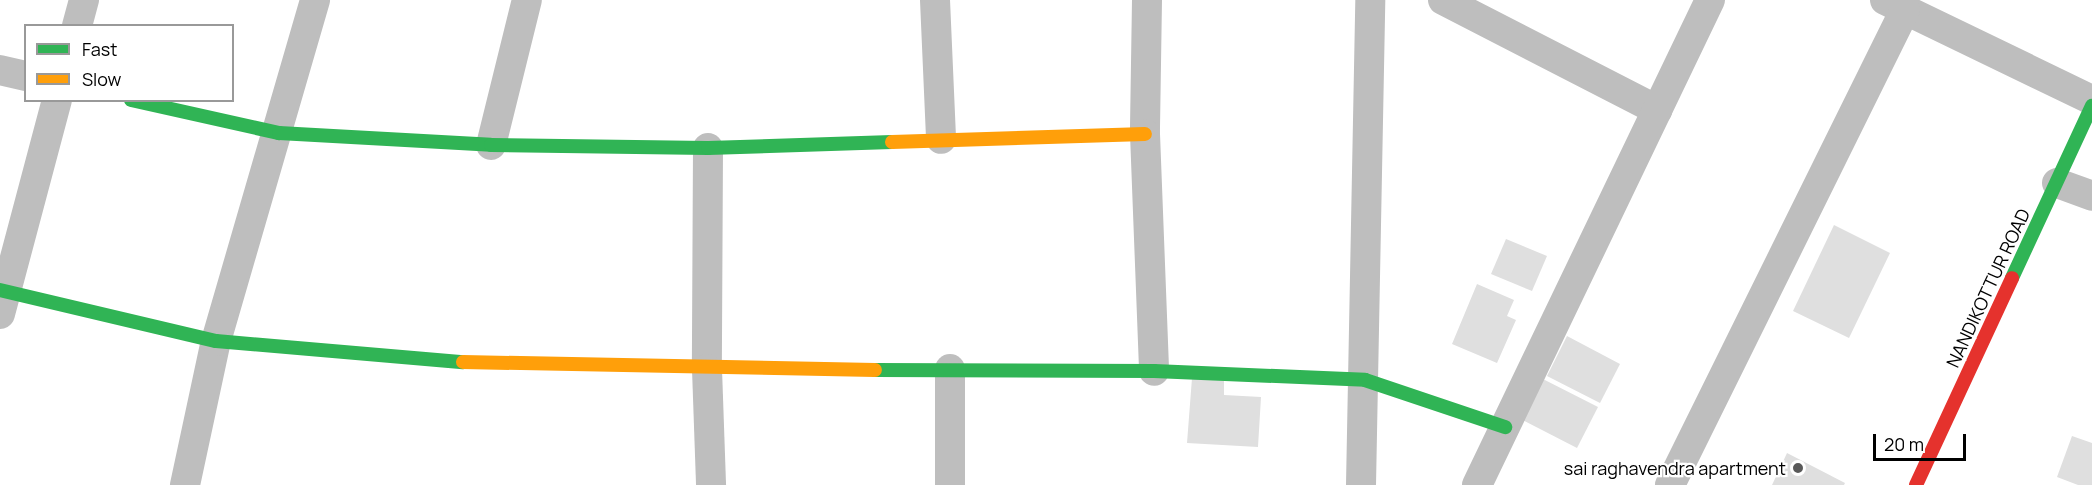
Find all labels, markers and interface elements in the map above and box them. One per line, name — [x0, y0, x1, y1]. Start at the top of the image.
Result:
legend — [24, 24, 234, 102]
text: Fast — [82, 37, 117, 61]
text: Slow — [82, 67, 121, 91]
street label: NANDIKOTTUR ROAD — [1942, 205, 2034, 371]
scale bar — [1876, 422, 1969, 460]
text: 20 m — [1884, 432, 1924, 456]
place label: sai raghavendra apartment — [1564, 457, 1786, 479]
marker: sai raghavendra apartment — [1791, 461, 1805, 475]

